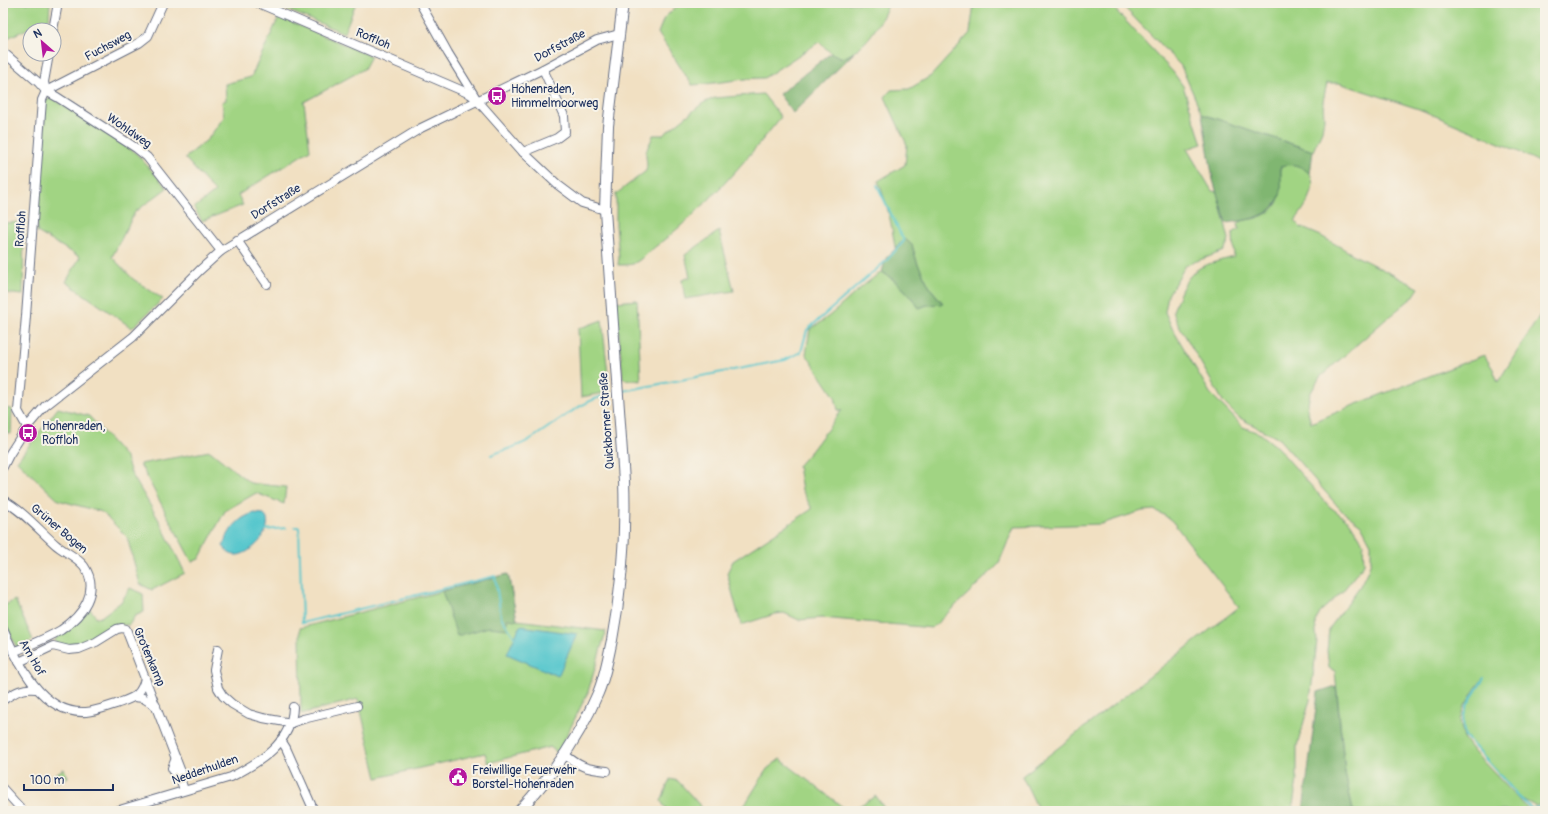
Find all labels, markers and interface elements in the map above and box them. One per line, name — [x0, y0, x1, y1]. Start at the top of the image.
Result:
north arrow — [22, 22, 62, 62]
street label: Roffloh — [353, 25, 393, 53]
text: N — [31, 26, 44, 41]
street label: Dorfstraße — [532, 26, 588, 66]
street label: Fuchsweg — [82, 28, 134, 64]
place label: Hohenraden, Himmelmoorweg — [511, 82, 598, 111]
bus stop icon: Hohenraden, Himmelmoorweg — [486, 85, 508, 107]
street label: Wohldweg — [104, 110, 154, 152]
street label: Dorfstraße — [248, 181, 304, 223]
street label: Roffloh — [12, 210, 30, 248]
street label: Quickborner Straße — [596, 372, 618, 470]
place label: Hohenraden, Roffloh — [42, 419, 106, 448]
bus stop icon: Hohenraden, Roffloh — [17, 422, 39, 444]
street label: Grüner Bogen — [27, 501, 91, 557]
street label: Grotenkamp — [130, 625, 168, 689]
street label: Am Hof — [16, 637, 48, 679]
street label: Nedderhulden — [170, 752, 240, 788]
place label: Freiwillige Feuerwehr Borstel-Hohenraden — [472, 763, 578, 792]
scale bar — [24, 766, 113, 792]
public building icon: Freiwillige Feuerwehr Borstel-Hohenraden — [447, 766, 469, 788]
text: 100 m — [30, 773, 65, 788]

